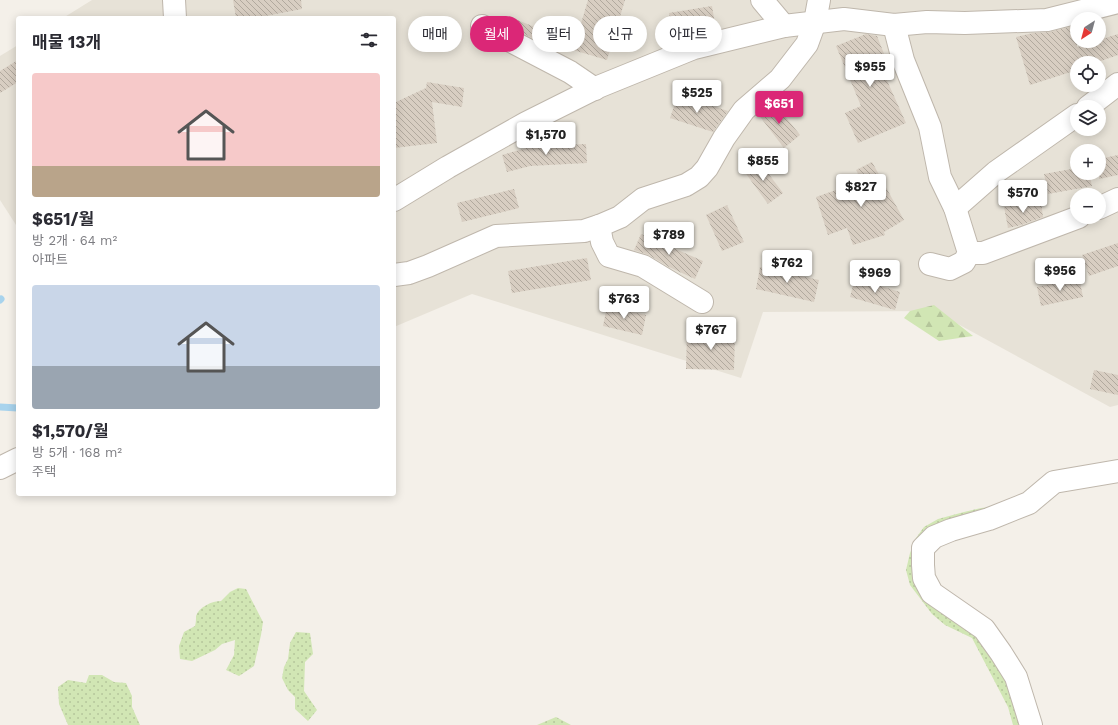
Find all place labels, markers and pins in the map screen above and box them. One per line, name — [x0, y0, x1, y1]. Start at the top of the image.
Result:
pin: $955 — [846, 54, 894, 88]
pin: $525 — [673, 80, 721, 114]
pin: $651 — [755, 91, 803, 125]
pin: $1,570 — [513, 122, 579, 156]
pin: $855 — [739, 148, 787, 182]
pin: $827 — [837, 174, 885, 208]
pin: $570 — [999, 180, 1047, 214]
pin: $789 — [645, 222, 693, 256]
pin: $762 — [763, 250, 811, 284]
pin: $956 — [1036, 258, 1084, 292]
pin: $969 — [851, 260, 899, 294]
pin: $763 — [600, 286, 648, 320]
pin: $767 — [687, 317, 735, 351]

